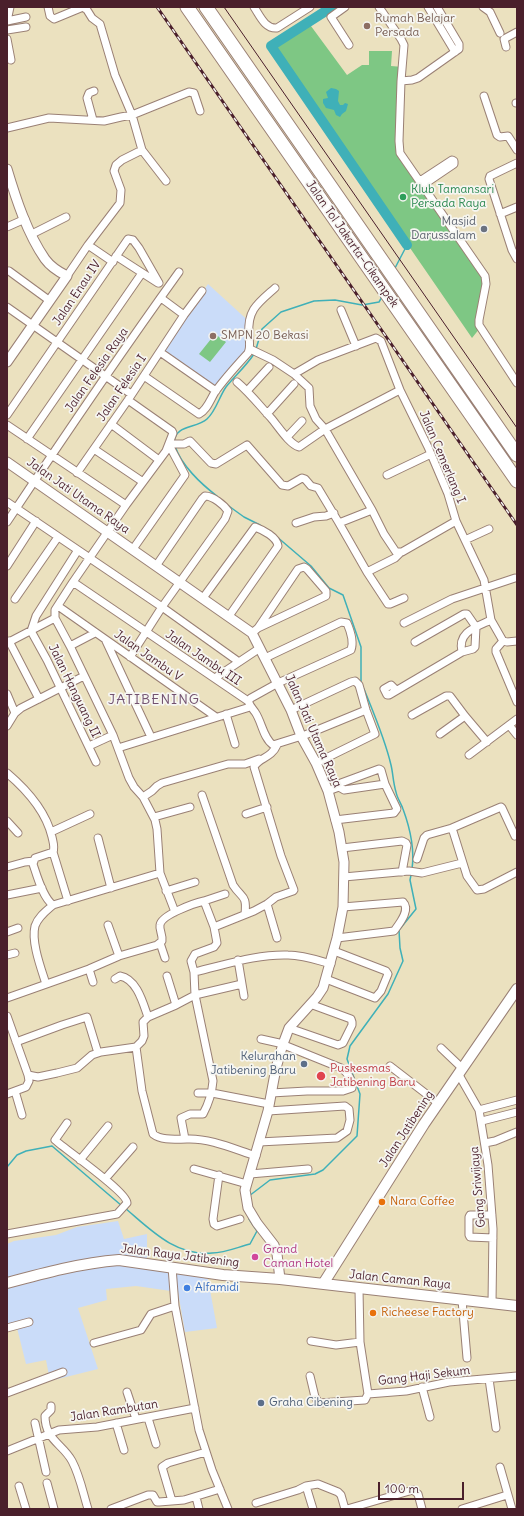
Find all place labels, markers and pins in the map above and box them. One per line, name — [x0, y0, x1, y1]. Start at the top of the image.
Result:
place label: Rumah Belajar Persada — [375, 12, 455, 40]
marker: Rumah Belajar Persada — [362, 21, 372, 31]
place label: Klub Tamansari Persada Raya — [411, 183, 494, 211]
marker: Klub Tamansari Persada Raya — [398, 192, 408, 202]
place label: Masjid Darussalam — [411, 215, 476, 243]
marker: Masjid Darussalam — [479, 224, 489, 234]
place label: SMPN 20 Bekasi — [221, 329, 308, 343]
marker: SMPN 20 Bekasi — [208, 331, 218, 341]
place label: Kelurahan Jatibening Baru — [211, 1050, 296, 1078]
marker: Kelurahan Jatibening Baru — [299, 1059, 309, 1069]
place label: Puskesmas Jatibening Baru — [330, 1062, 415, 1090]
marker: Puskesmas Jatibening Baru — [315, 1070, 327, 1082]
place label: Nara Coffee — [390, 1195, 454, 1209]
marker: Nara Coffee — [377, 1197, 387, 1207]
place label: Grand Caman Hotel — [263, 1243, 333, 1271]
marker: Grand Caman Hotel — [250, 1252, 260, 1262]
place label: Alfamidi — [195, 1281, 239, 1295]
marker: Alfamidi — [182, 1283, 192, 1293]
place label: Richeese Factory — [381, 1306, 474, 1320]
marker: Richeese Factory — [368, 1308, 378, 1318]
place label: Graha Cibening — [269, 1396, 353, 1410]
marker: Graha Cibening — [256, 1398, 266, 1408]

